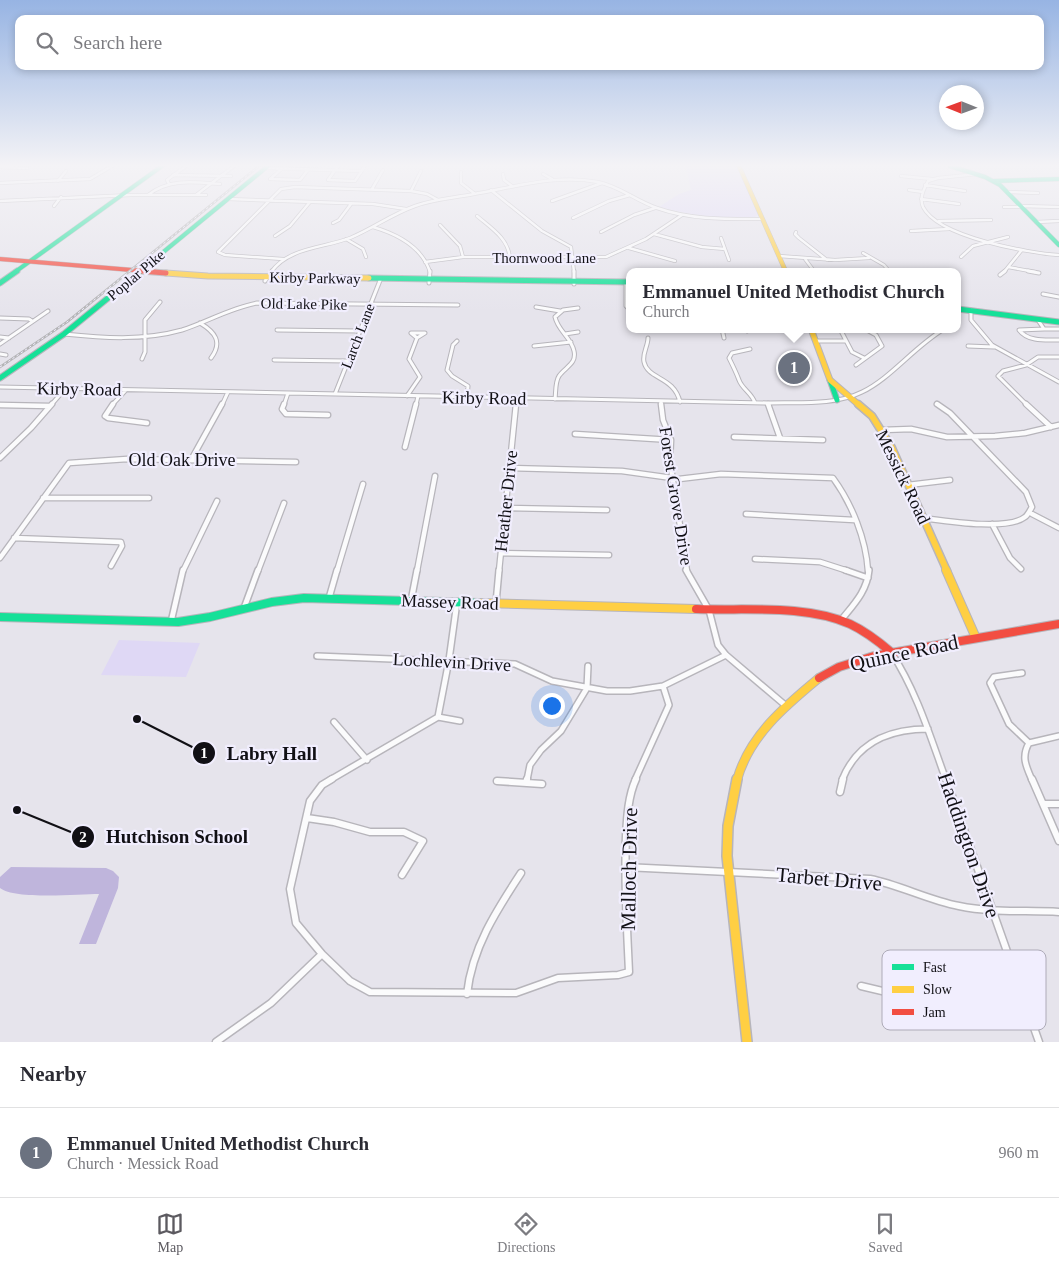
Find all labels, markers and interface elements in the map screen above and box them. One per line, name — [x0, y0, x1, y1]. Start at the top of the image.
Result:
search box — [15, 15, 1044, 70]
icon: search — [33, 29, 61, 57]
text: Search here — [73, 32, 162, 53]
north arrow — [939, 85, 984, 130]
street label: Poplar Pike — [104, 246, 168, 303]
street label: Thornwood Lane — [492, 250, 596, 266]
popup — [626, 268, 961, 333]
street label: Kirby Parkway — [269, 269, 361, 287]
text: Emmanuel United Methodist Church — [642, 281, 945, 302]
street label: Old Lake Pike — [261, 295, 348, 313]
street label: Larch Lane — [338, 301, 378, 371]
text: Church — [642, 303, 690, 320]
pin: 1 — [778, 349, 810, 387]
street label: Kirby Road — [37, 378, 121, 400]
street label: Kirby Road — [442, 387, 526, 409]
street label: Forest Grove Drive — [655, 425, 697, 567]
street label: Messick Road — [872, 427, 934, 527]
street label: Heather Drive — [491, 449, 521, 553]
street label: Old Oak Drive — [129, 450, 235, 470]
street label: Massey Road — [401, 590, 499, 614]
street label: Quince Road — [848, 630, 961, 676]
street label: Lochlevin Drive — [392, 649, 512, 675]
your location — [539, 693, 565, 719]
callout: Labry Hall — [191, 736, 327, 770]
text: Labry Hall — [227, 743, 317, 764]
text: 1 — [200, 745, 208, 761]
street label: Haddington Drive — [933, 769, 1005, 921]
street label: Malloch Drive — [616, 807, 642, 931]
callout: Hutchison School — [71, 820, 258, 854]
text: Hutchison School — [106, 826, 248, 847]
text: 2 — [79, 829, 87, 845]
street label: Tarbet Drive — [775, 862, 883, 896]
legend — [882, 950, 1046, 1030]
text: Fast — [923, 960, 946, 975]
text: Slow — [923, 982, 953, 997]
text: Jam — [923, 1005, 946, 1020]
text: Nearby — [20, 1062, 87, 1086]
text: Emmanuel United Methodist Church — [67, 1133, 369, 1154]
text: 1 — [32, 1144, 40, 1161]
text: 960 m — [999, 1144, 1039, 1161]
text: Church · Messick Road — [67, 1155, 219, 1172]
tab: Map — [156, 1210, 184, 1256]
tab: Directions — [497, 1210, 556, 1256]
tab: Saved — [868, 1210, 903, 1256]

